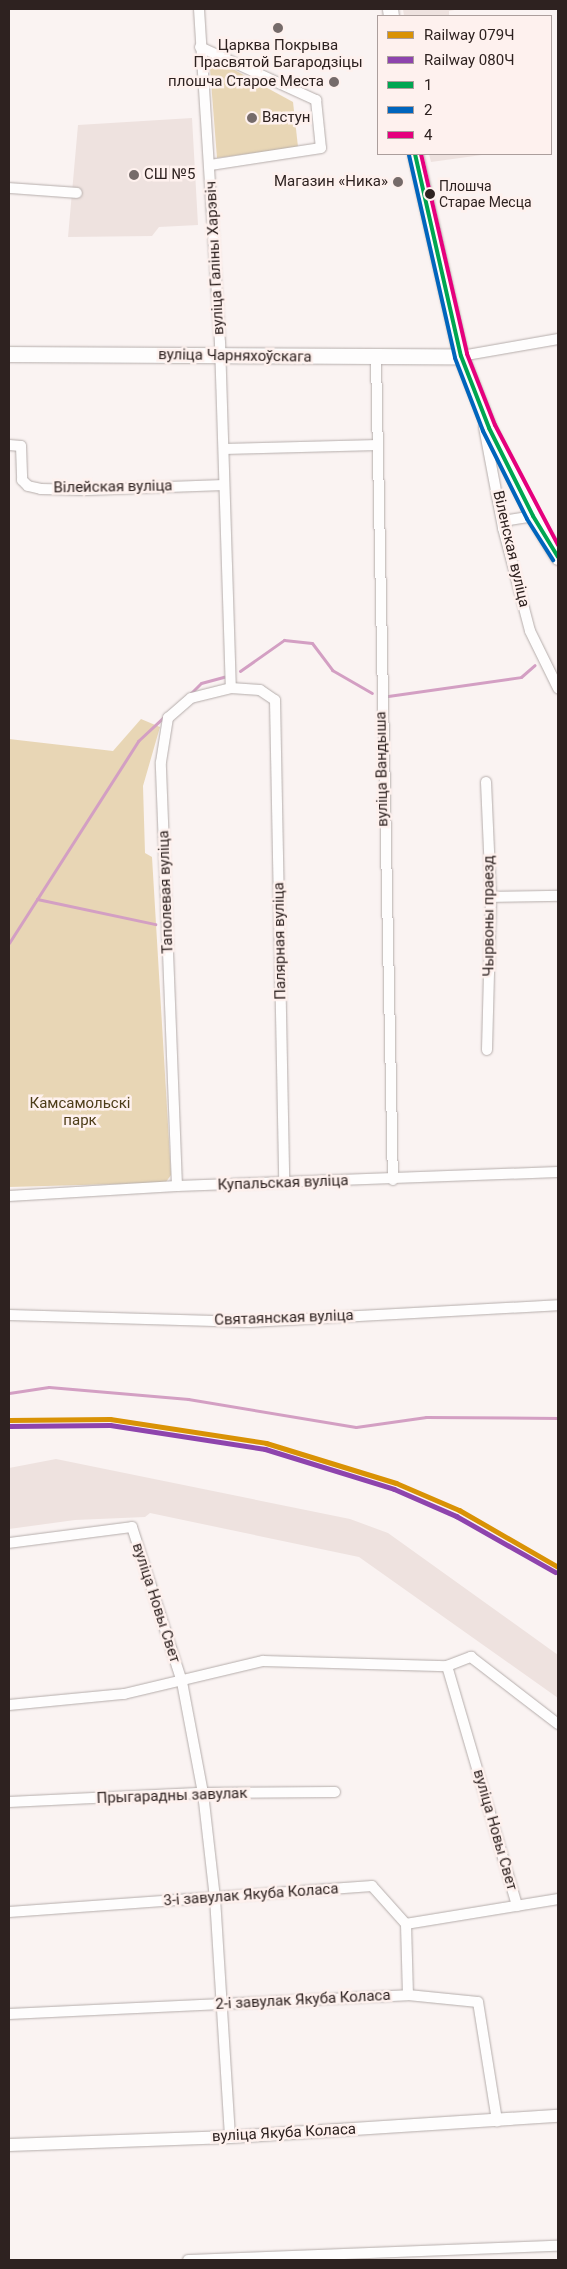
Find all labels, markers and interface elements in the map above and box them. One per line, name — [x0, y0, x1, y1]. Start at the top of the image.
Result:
legend — [377, 15, 552, 155]
marker: Царква Покрыва Прасвятой Багародзіцы — [272, 22, 284, 34]
text: Railway 079Ч — [424, 26, 514, 44]
place label: Царква Покрыва Прасвятой Багародзіцы — [193, 36, 363, 71]
text: Railway 080Ч — [424, 51, 514, 69]
place label: плошча Старое Места — [168, 73, 324, 91]
marker: плошча Старое Места — [328, 76, 340, 88]
text: 1 — [424, 76, 432, 94]
text: 2 — [424, 101, 432, 119]
place label: Вястун — [262, 109, 310, 127]
marker: Вястун — [246, 112, 258, 124]
text: 4 — [424, 126, 432, 144]
place label: СШ №5 — [144, 166, 195, 184]
marker: СШ №5 — [128, 169, 140, 181]
place label: Магазин «Ника» — [274, 173, 388, 191]
marker: Магазин «Ника» — [392, 176, 404, 188]
place label: Плошча Старае Месца — [439, 178, 532, 210]
street label: вуліца Галіны Харэвіч — [202, 181, 228, 335]
marker: Плошча Старае Месца — [425, 189, 435, 199]
street label: вуліца Чарняхоўскага — [158, 346, 312, 366]
street label: Вілейская вуліца — [53, 477, 173, 497]
street label: Віленская вуліца — [489, 489, 533, 609]
street label: вуліца Вандыша — [372, 711, 392, 827]
street label: Таполевая вуліца — [155, 830, 177, 954]
street label: Чырвоны праезд — [480, 855, 498, 977]
street label: Палярная вуліца — [270, 882, 290, 1000]
park label: Камсамольскі парк — [30, 1094, 130, 1129]
street label: Купальская вуліца — [217, 1172, 349, 1194]
street label: Святаянская вуліца — [214, 1307, 354, 1329]
street label: вуліца Новы Свет — [128, 1541, 184, 1665]
street label: вуліца Новы Свет — [469, 1767, 521, 1893]
street label: Прыгарадны завулак — [96, 1784, 248, 1808]
street label: 3-і завулак Якуба Коласа — [163, 1880, 339, 1910]
street label: 2-і завулак Якуба Коласа — [215, 1986, 391, 2014]
street label: вуліца Якуба Коласа — [212, 2120, 356, 2146]

